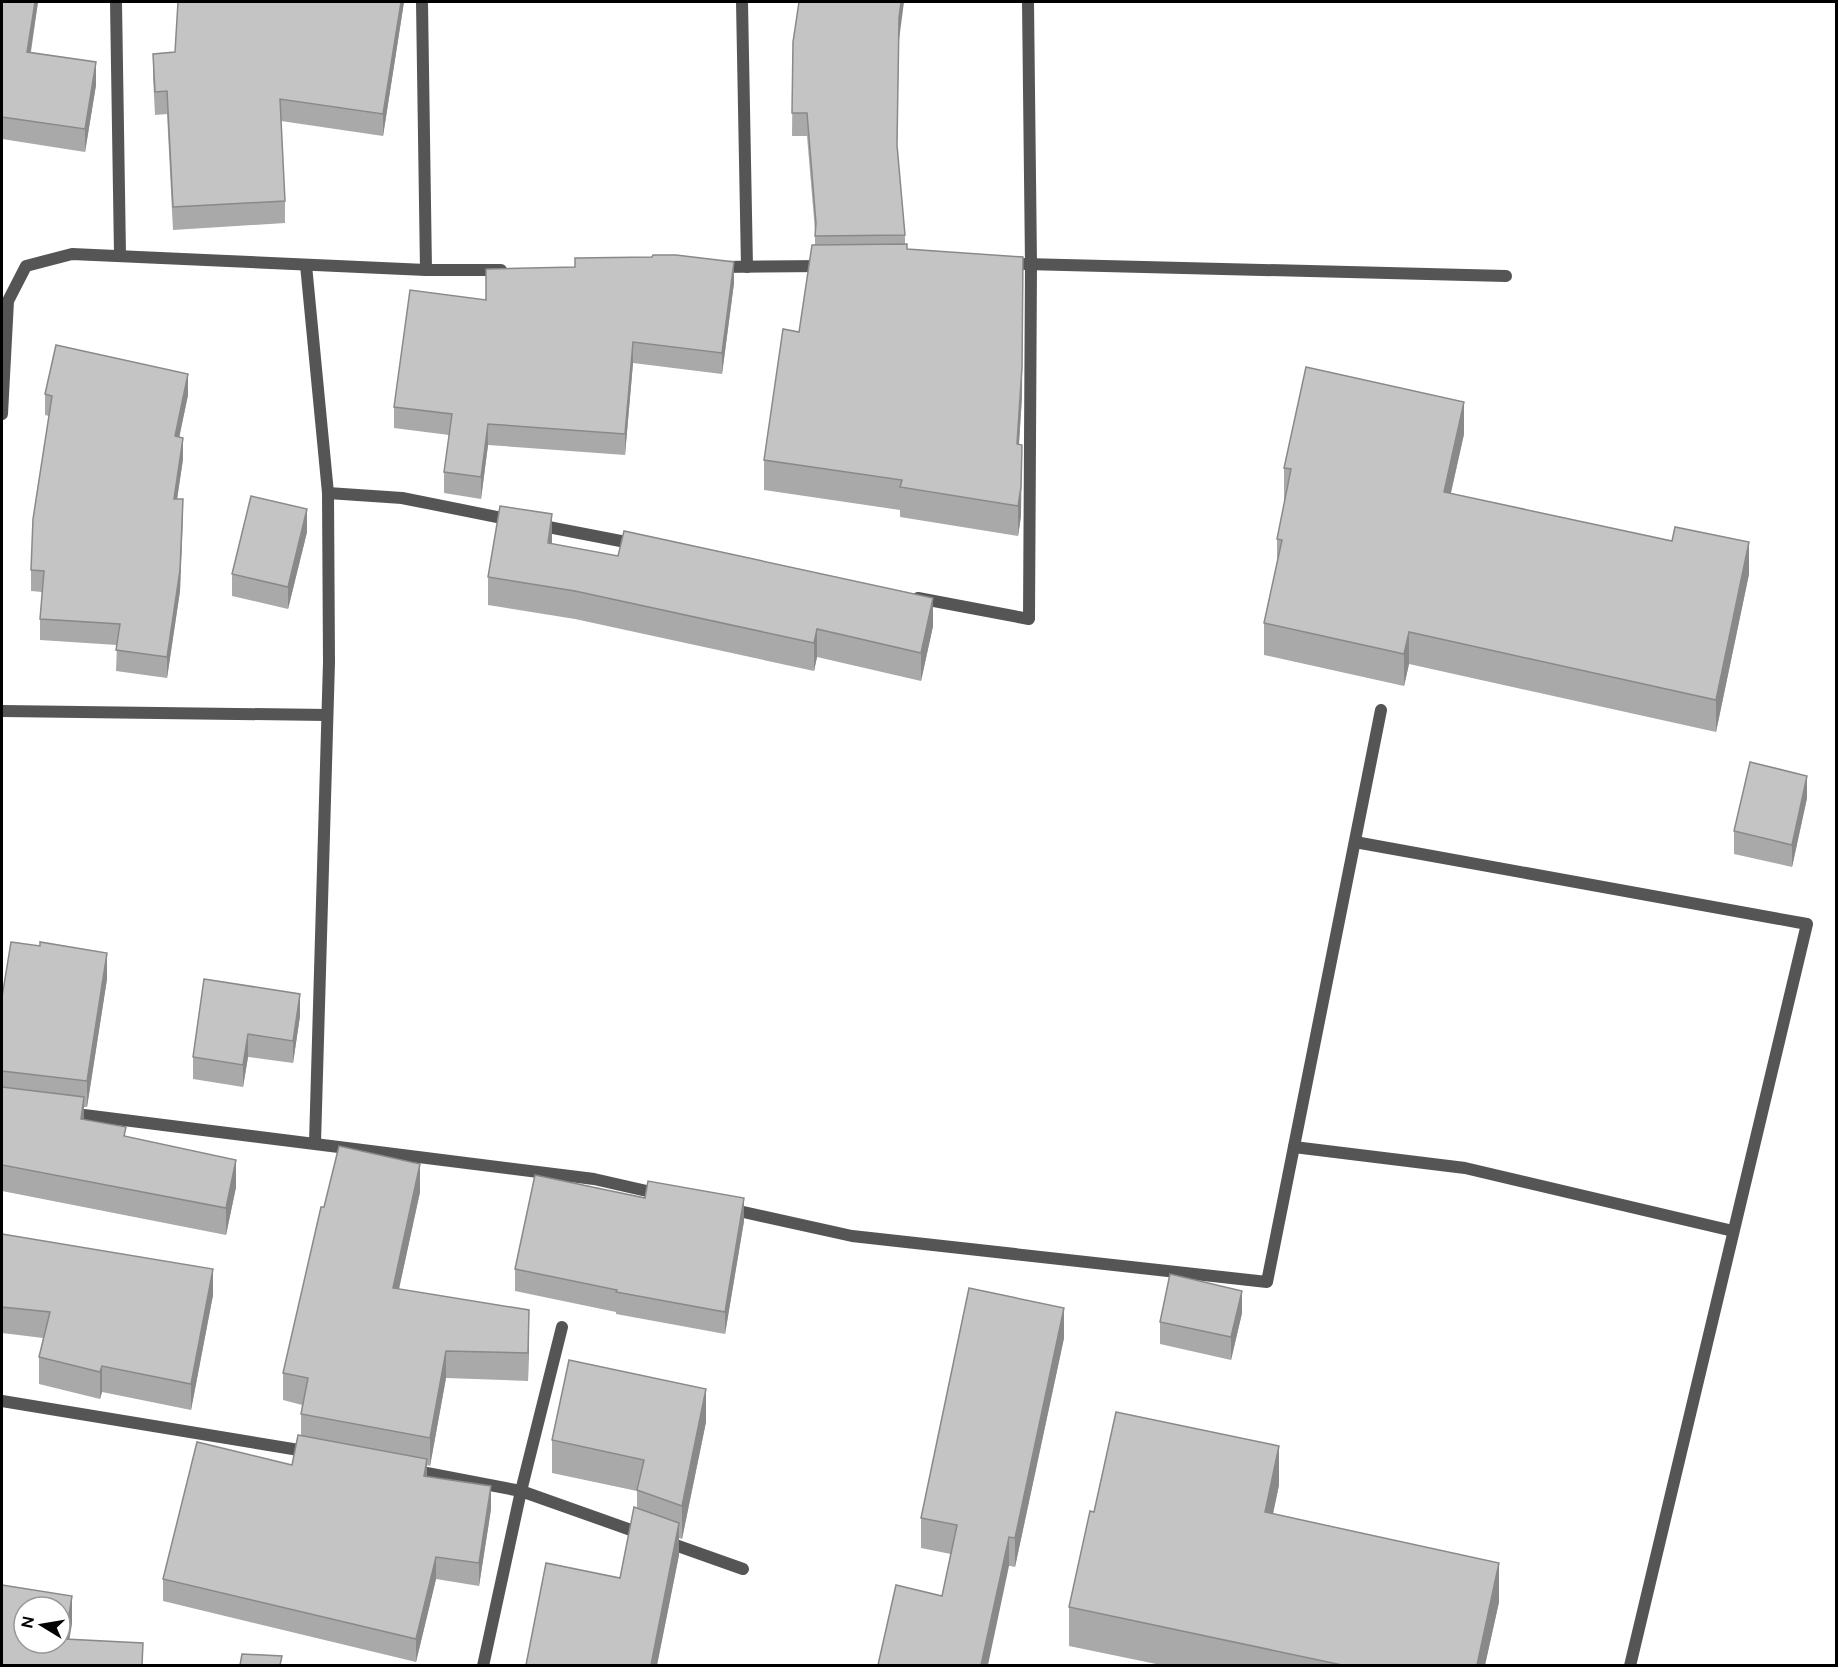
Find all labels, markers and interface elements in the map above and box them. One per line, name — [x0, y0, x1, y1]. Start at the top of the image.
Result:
north arrow — [12, 1595, 72, 1655]
text: N — [16, 1615, 39, 1630]

